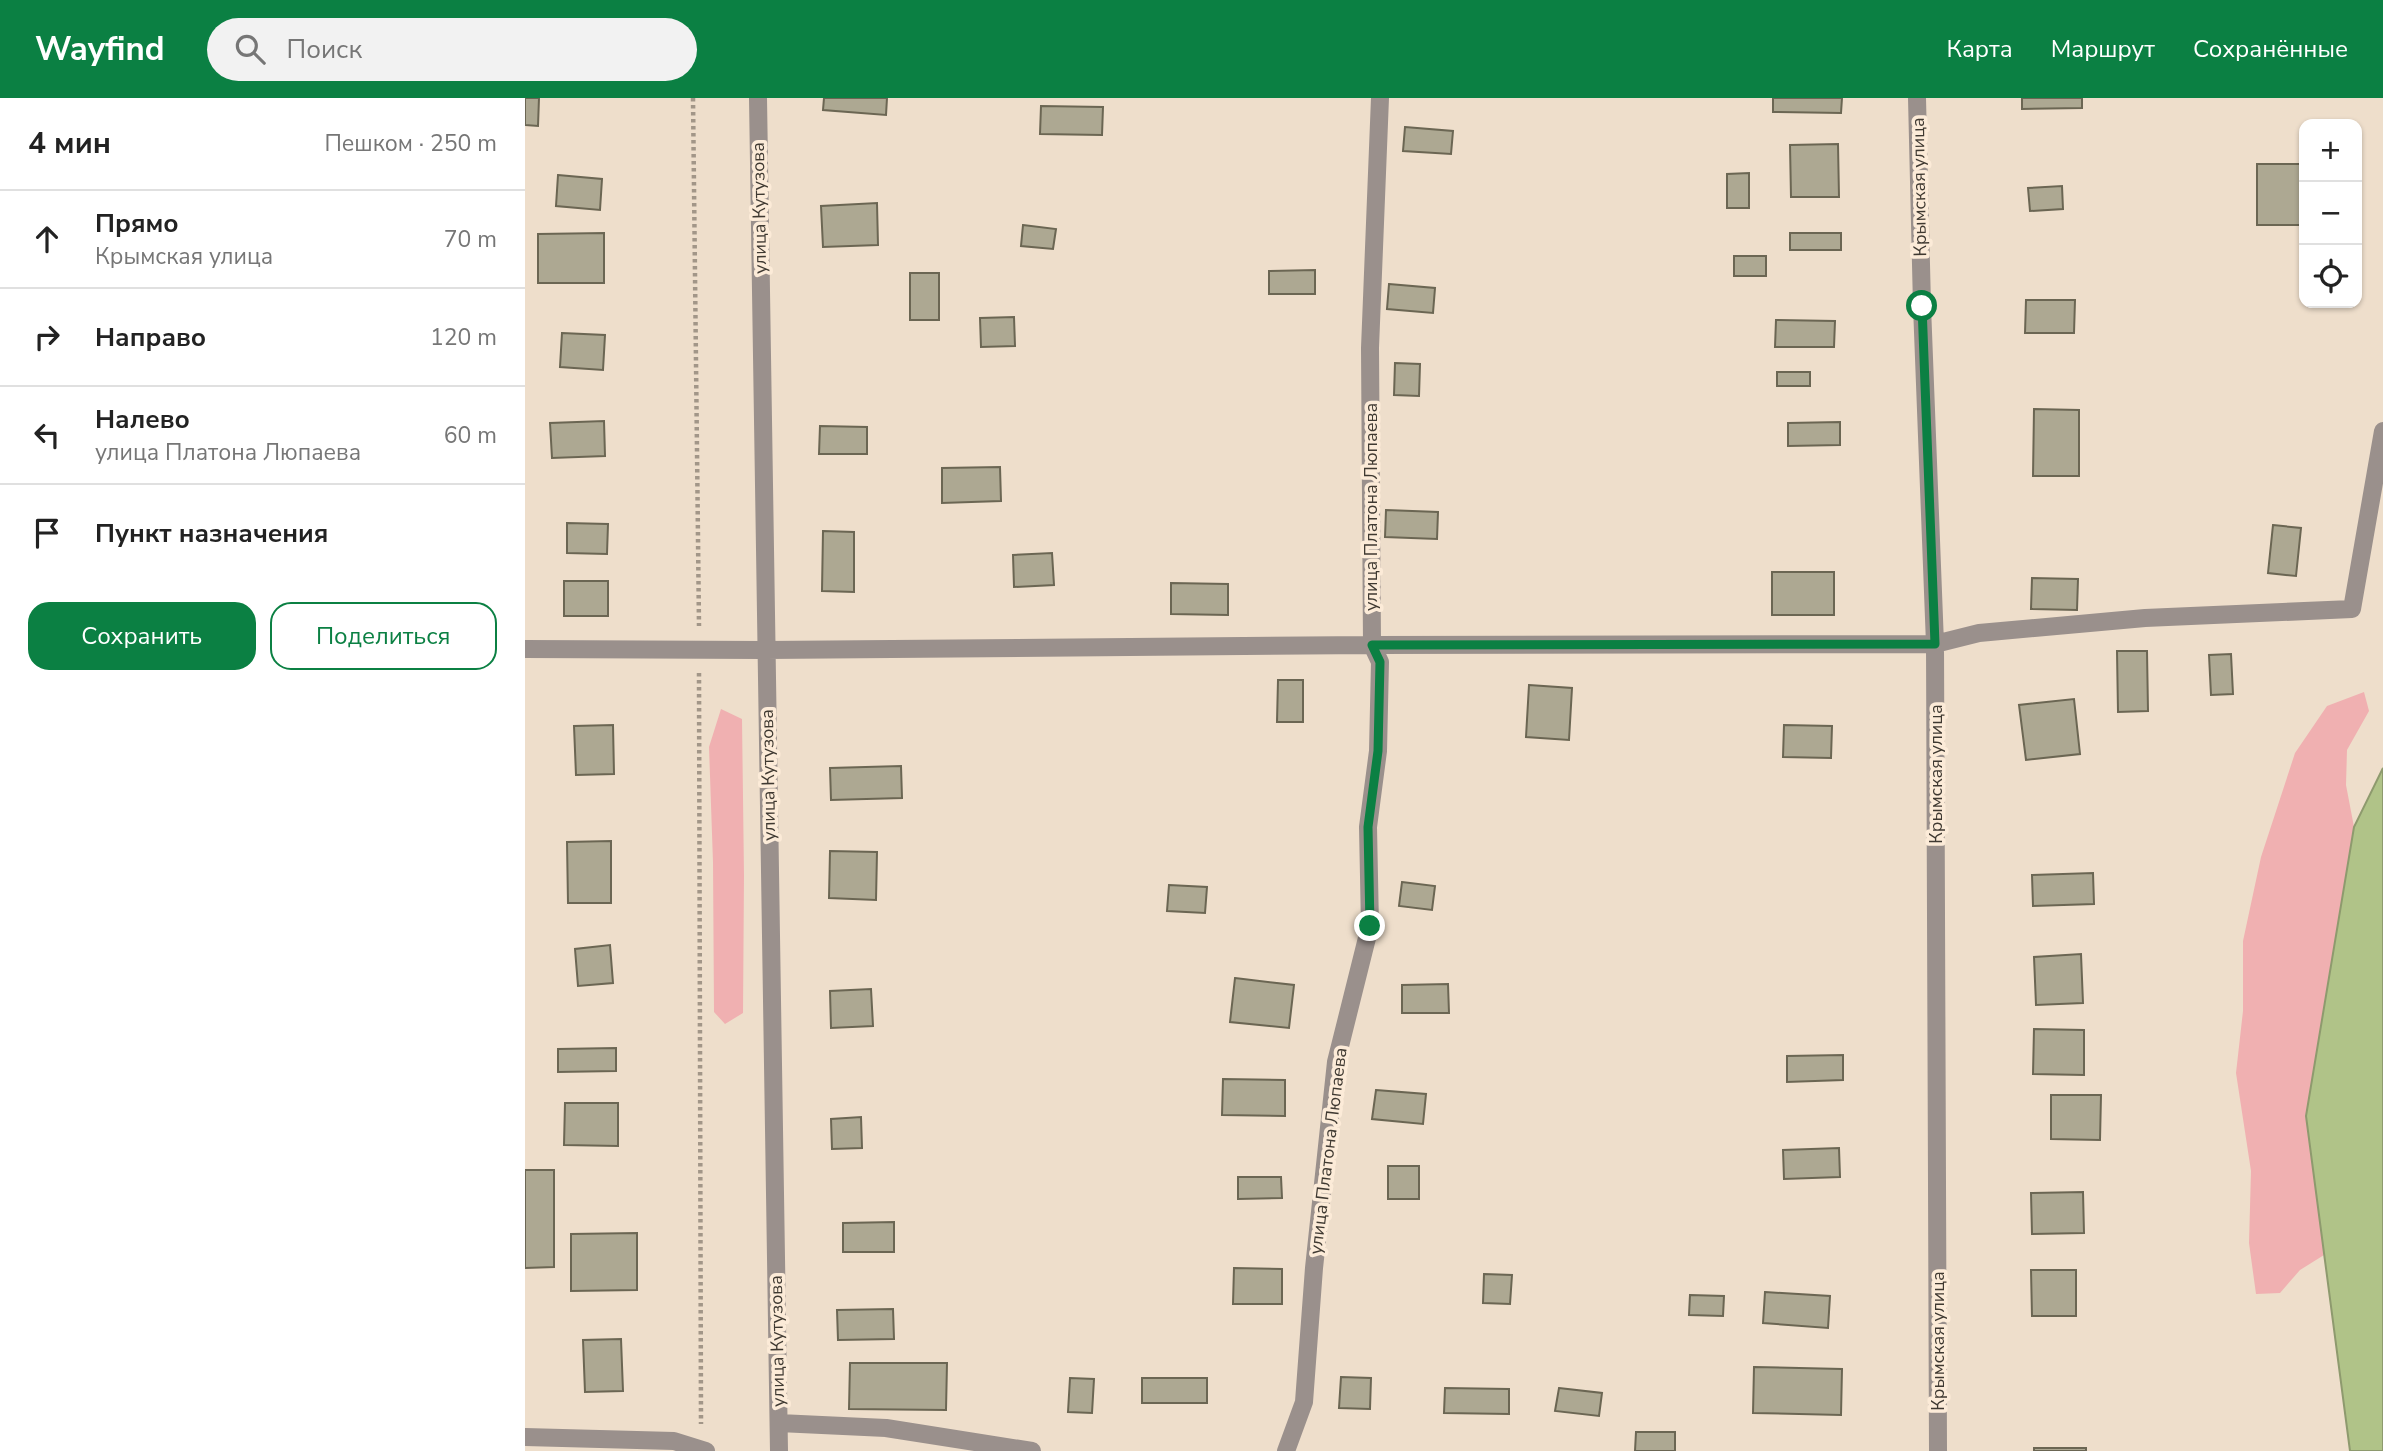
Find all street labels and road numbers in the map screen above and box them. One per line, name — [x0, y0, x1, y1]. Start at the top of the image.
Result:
street label: Крымская улица — [1906, 117, 1932, 257]
street label: улица Кутузова — [746, 142, 772, 274]
street label: улица Платона Люпаева — [1359, 403, 1383, 611]
street label: Крымская улица — [1924, 704, 1948, 844]
street label: улица Кутузова — [755, 709, 781, 841]
street label: улица Платона Люпаева — [1303, 1046, 1353, 1256]
street label: Крымская улица — [1926, 1271, 1950, 1411]
street label: улица Кутузова — [764, 1275, 790, 1407]

